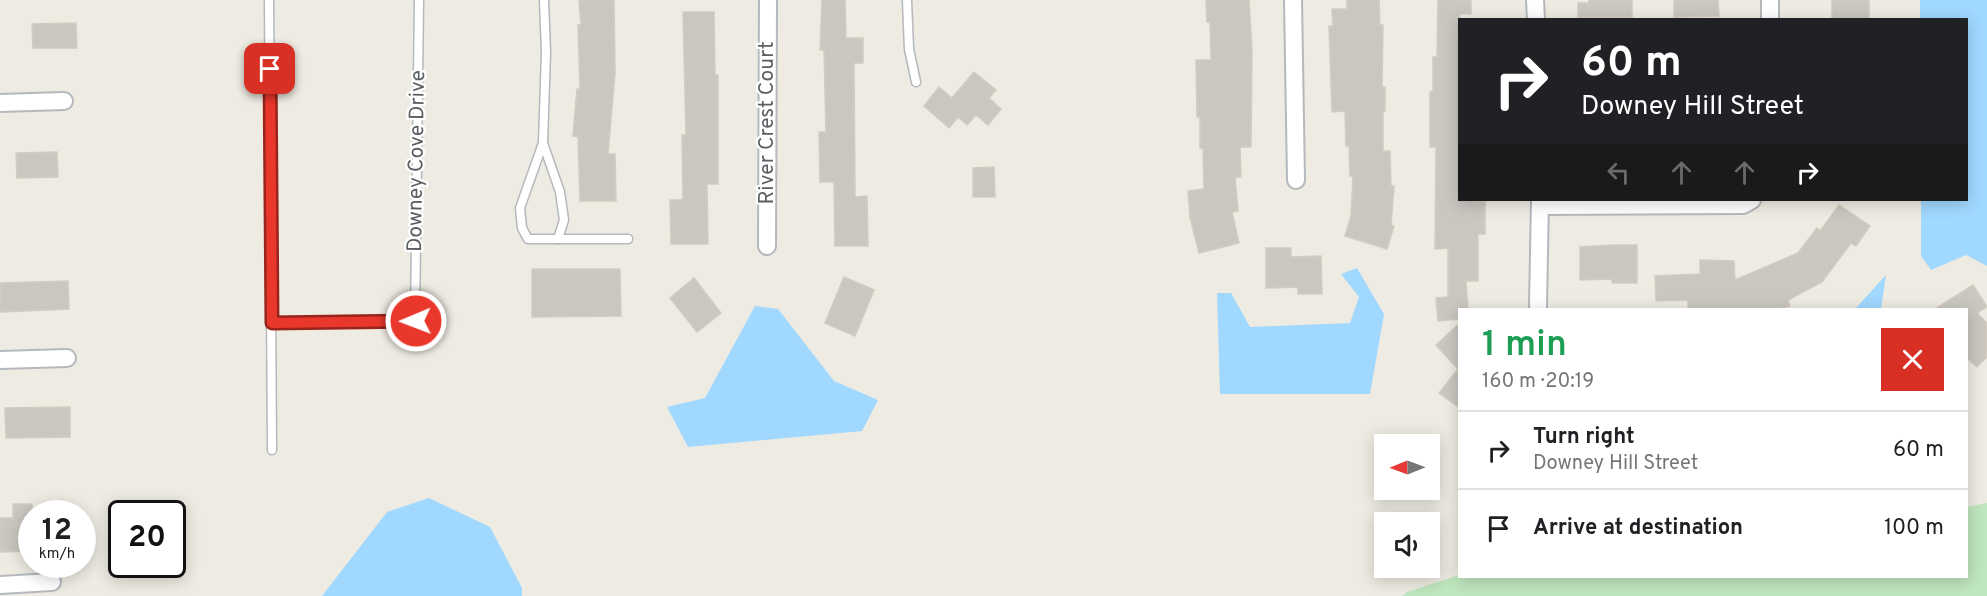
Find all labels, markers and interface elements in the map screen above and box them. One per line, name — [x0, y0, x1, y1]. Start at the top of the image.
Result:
text: 60 m — [1581, 38, 1682, 91]
street label: River Crest Court — [754, 41, 781, 205]
icon: right — [1482, 42, 1560, 120]
pin — [244, 43, 295, 94]
icon: arrive — [253, 52, 286, 85]
street label: Downey Cove Drive — [402, 70, 432, 252]
text: Downey Hill Street — [1581, 90, 1804, 124]
icon: left — [1602, 156, 1635, 189]
icon: ahead — [1665, 156, 1698, 189]
icon: ahead — [1728, 156, 1761, 189]
icon: right — [1791, 156, 1824, 189]
position arrow — [384, 289, 448, 353]
text: 1 min — [1482, 323, 1567, 369]
button: close — [1881, 328, 1944, 391]
text: 160 m · 20:19 — [1482, 369, 1594, 395]
text: Turn right — [1533, 424, 1635, 451]
north arrow — [1374, 434, 1440, 500]
map controls — [1374, 434, 1440, 578]
icon: right — [1482, 434, 1515, 467]
text: 60 m — [1893, 437, 1944, 464]
text: Downey Hill Street — [1533, 451, 1698, 477]
speed limit sign: 20 — [108, 500, 186, 578]
button: sound — [1374, 512, 1440, 578]
icon: arrive — [1482, 512, 1515, 545]
text: 12 — [42, 513, 72, 550]
text: Arrive at destination — [1533, 515, 1743, 542]
text: 100 m — [1884, 515, 1944, 542]
text: km/h — [39, 545, 75, 564]

